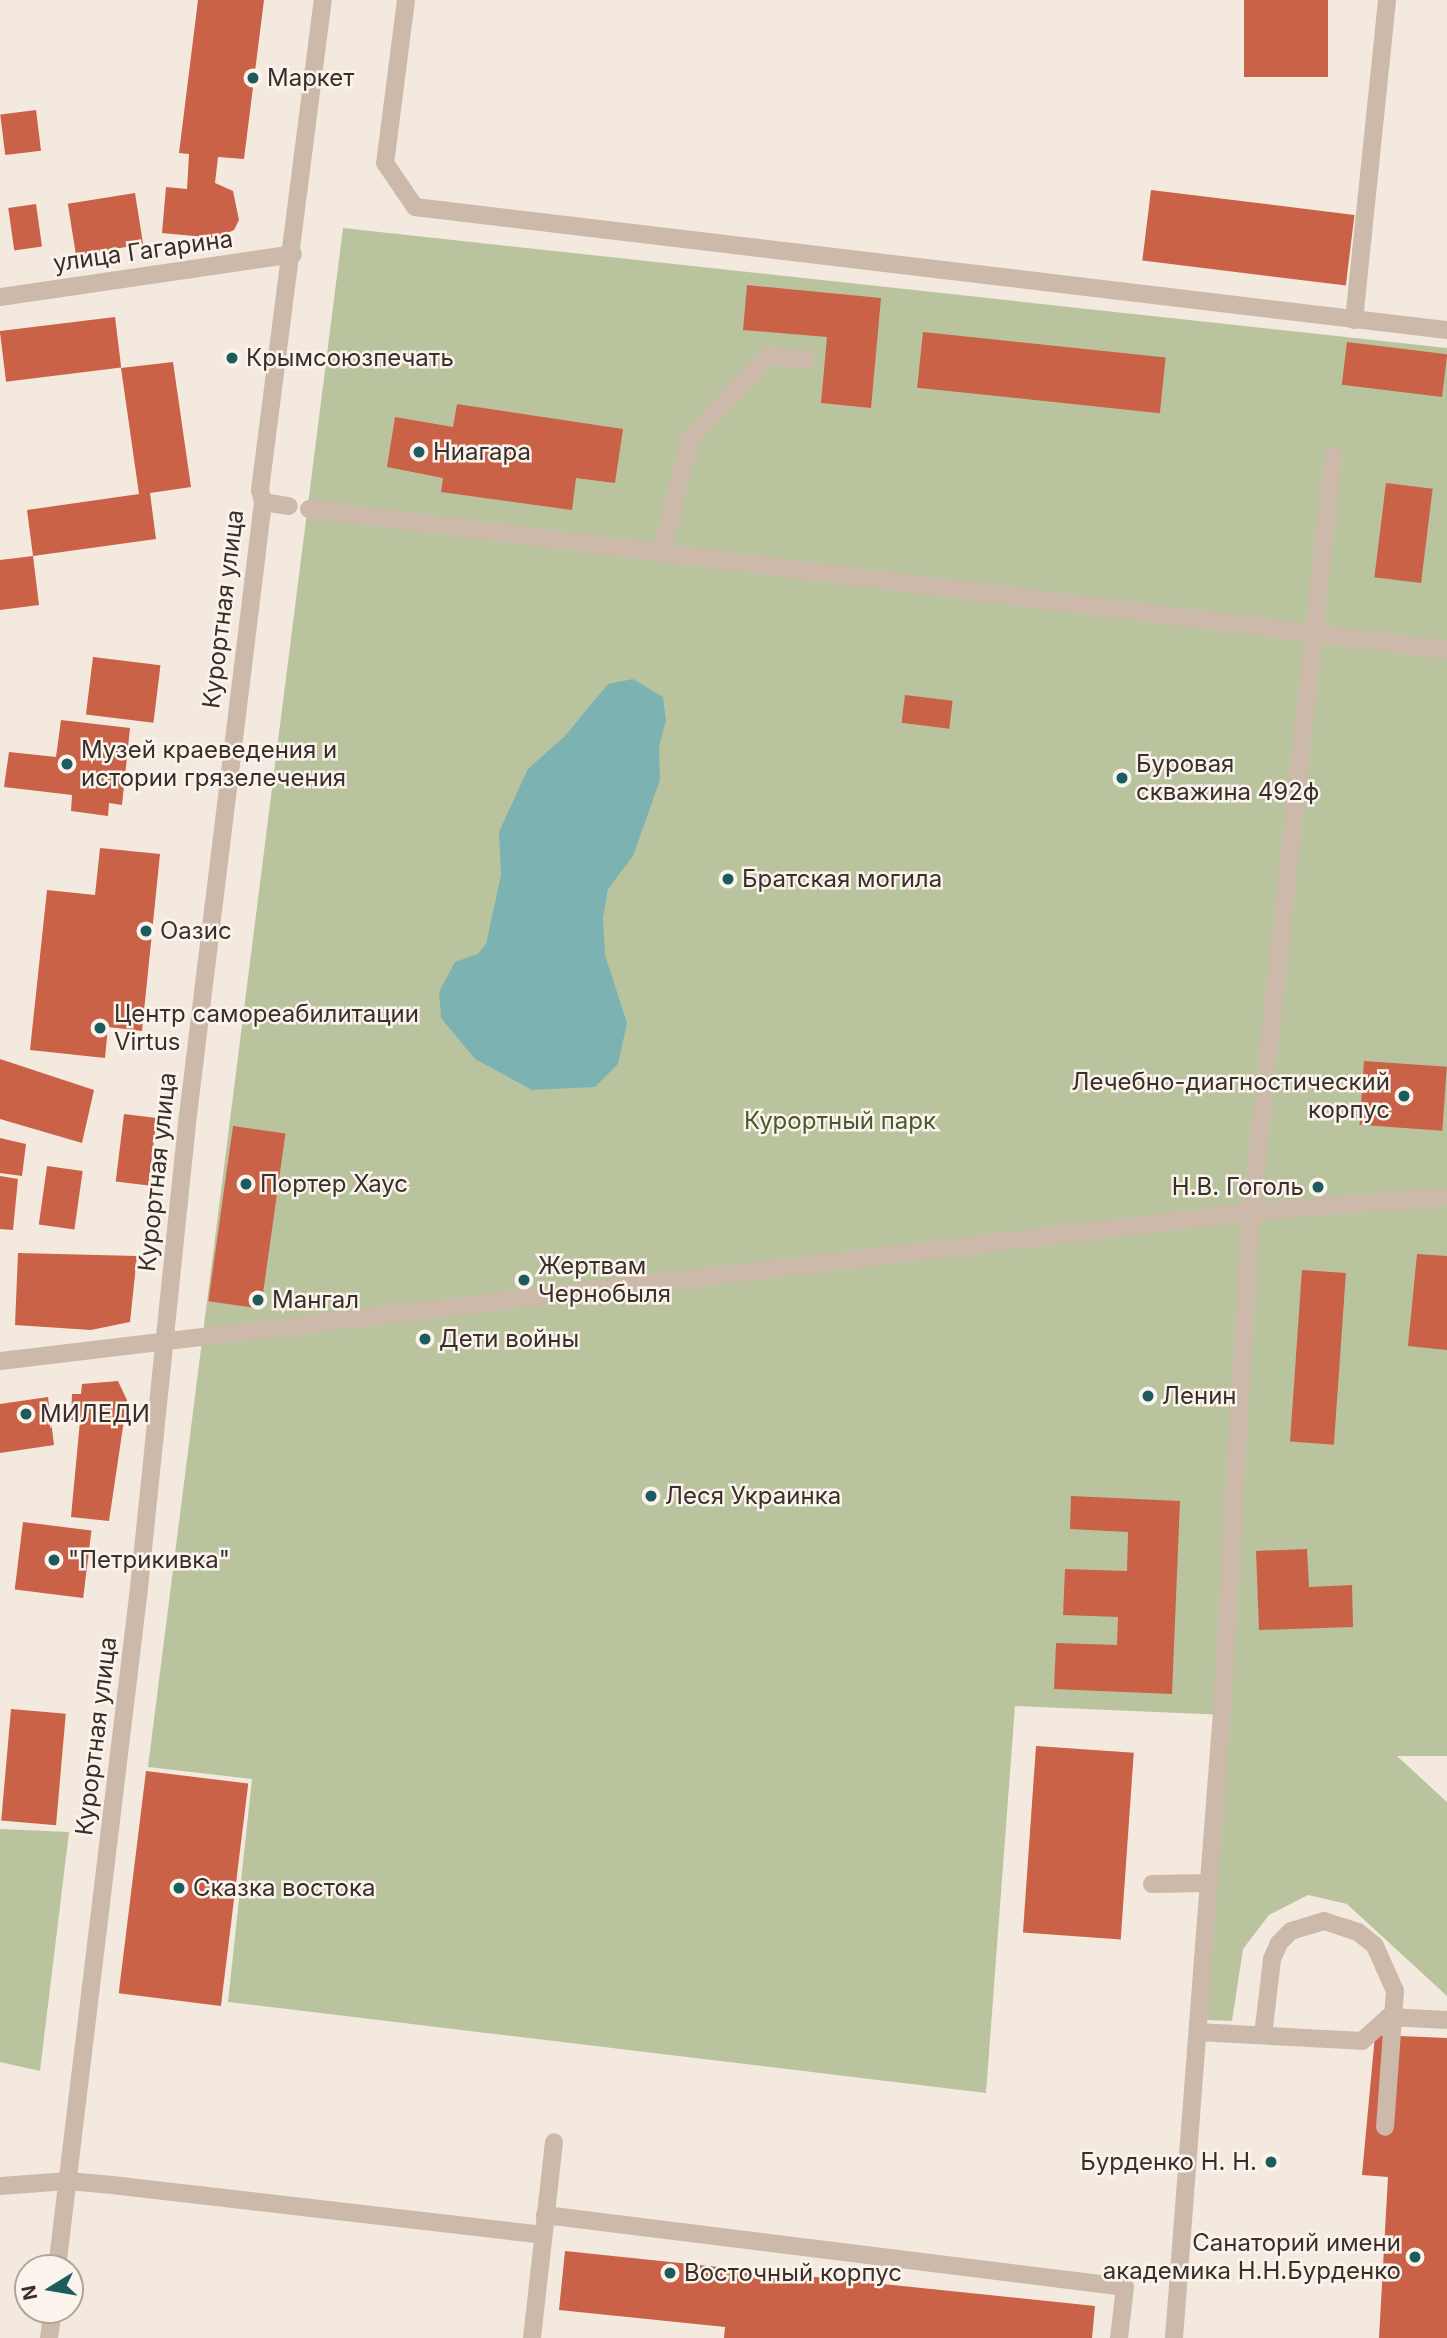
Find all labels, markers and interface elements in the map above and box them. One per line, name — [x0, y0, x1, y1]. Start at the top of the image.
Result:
place label: Маркет — [267, 64, 354, 92]
marker: Маркет — [245, 70, 261, 86]
street label: улица Гагарина — [51, 224, 235, 278]
place label: Крымсоюзпечать — [246, 344, 454, 372]
marker: Крымсоюзпечать — [224, 350, 240, 366]
place label: Ниагара — [433, 438, 531, 466]
marker: Ниагара — [411, 444, 427, 460]
street label: Курортная улица — [197, 508, 249, 710]
place label: Музей краеведения и истории грязелечения — [81, 736, 346, 792]
place label: Буровая скважина 492ф — [1136, 750, 1319, 806]
marker: Музей краеведения и истории грязелечения — [59, 756, 75, 772]
marker: Буровая скважина 492ф — [1114, 770, 1130, 786]
place label: Братская могила — [742, 865, 942, 893]
marker: Братская могила — [720, 871, 736, 887]
place label: Оазис — [160, 917, 232, 945]
marker: Оазис — [138, 923, 154, 939]
place label: Центр самореабилитации Virtus — [114, 1000, 419, 1056]
marker: Центр самореабилитации Virtus — [92, 1020, 108, 1036]
place label: Лечебно-диагностический корпус — [1072, 1068, 1390, 1124]
street label: Курортная улица — [132, 1071, 182, 1273]
marker: Лечебно-диагностический корпус — [1396, 1088, 1412, 1104]
park label: Курортный парк — [744, 1107, 936, 1135]
place label: Портер Хаус — [260, 1170, 408, 1198]
place label: Н.В. Гоголь — [1172, 1173, 1304, 1201]
marker: Портер Хаус — [238, 1176, 254, 1192]
marker: Н.В. Гоголь — [1310, 1179, 1326, 1195]
place label: Жертвам Чернобыля — [538, 1252, 671, 1308]
marker: Жертвам Чернобыля — [516, 1272, 532, 1288]
place label: Мангал — [272, 1286, 359, 1314]
marker: Мангал — [250, 1292, 266, 1308]
place label: Дети войны — [439, 1325, 579, 1353]
marker: Дети войны — [417, 1331, 433, 1347]
place label: Ленин — [1162, 1382, 1237, 1410]
marker: Ленин — [1140, 1388, 1156, 1404]
place label: МИЛЕДИ — [40, 1400, 150, 1428]
marker: МИЛЕДИ — [18, 1406, 34, 1422]
place label: Леся Украинка — [665, 1482, 841, 1510]
marker: Леся Украинка — [643, 1488, 659, 1504]
place label: "Петрикивка" — [68, 1546, 230, 1574]
marker: "Петрикивка" — [46, 1552, 62, 1568]
street label: Курортная улица — [70, 1635, 122, 1837]
place label: Сказка востока — [193, 1874, 375, 1902]
marker: Сказка востока — [171, 1880, 187, 1896]
place label: Бурденко Н. Н. — [1080, 2148, 1257, 2176]
marker: Бурденко Н. Н. — [1263, 2154, 1279, 2170]
place label: Санаторий имени академика Н.Н.Бурденко — [1103, 2229, 1401, 2285]
marker: Санаторий имени академика Н.Н.Бурденко — [1407, 2249, 1423, 2265]
north arrow — [14, 2254, 84, 2324]
place label: Восточный корпус — [684, 2259, 902, 2287]
marker: Восточный корпус — [662, 2265, 678, 2281]
text: N — [17, 2283, 43, 2302]

